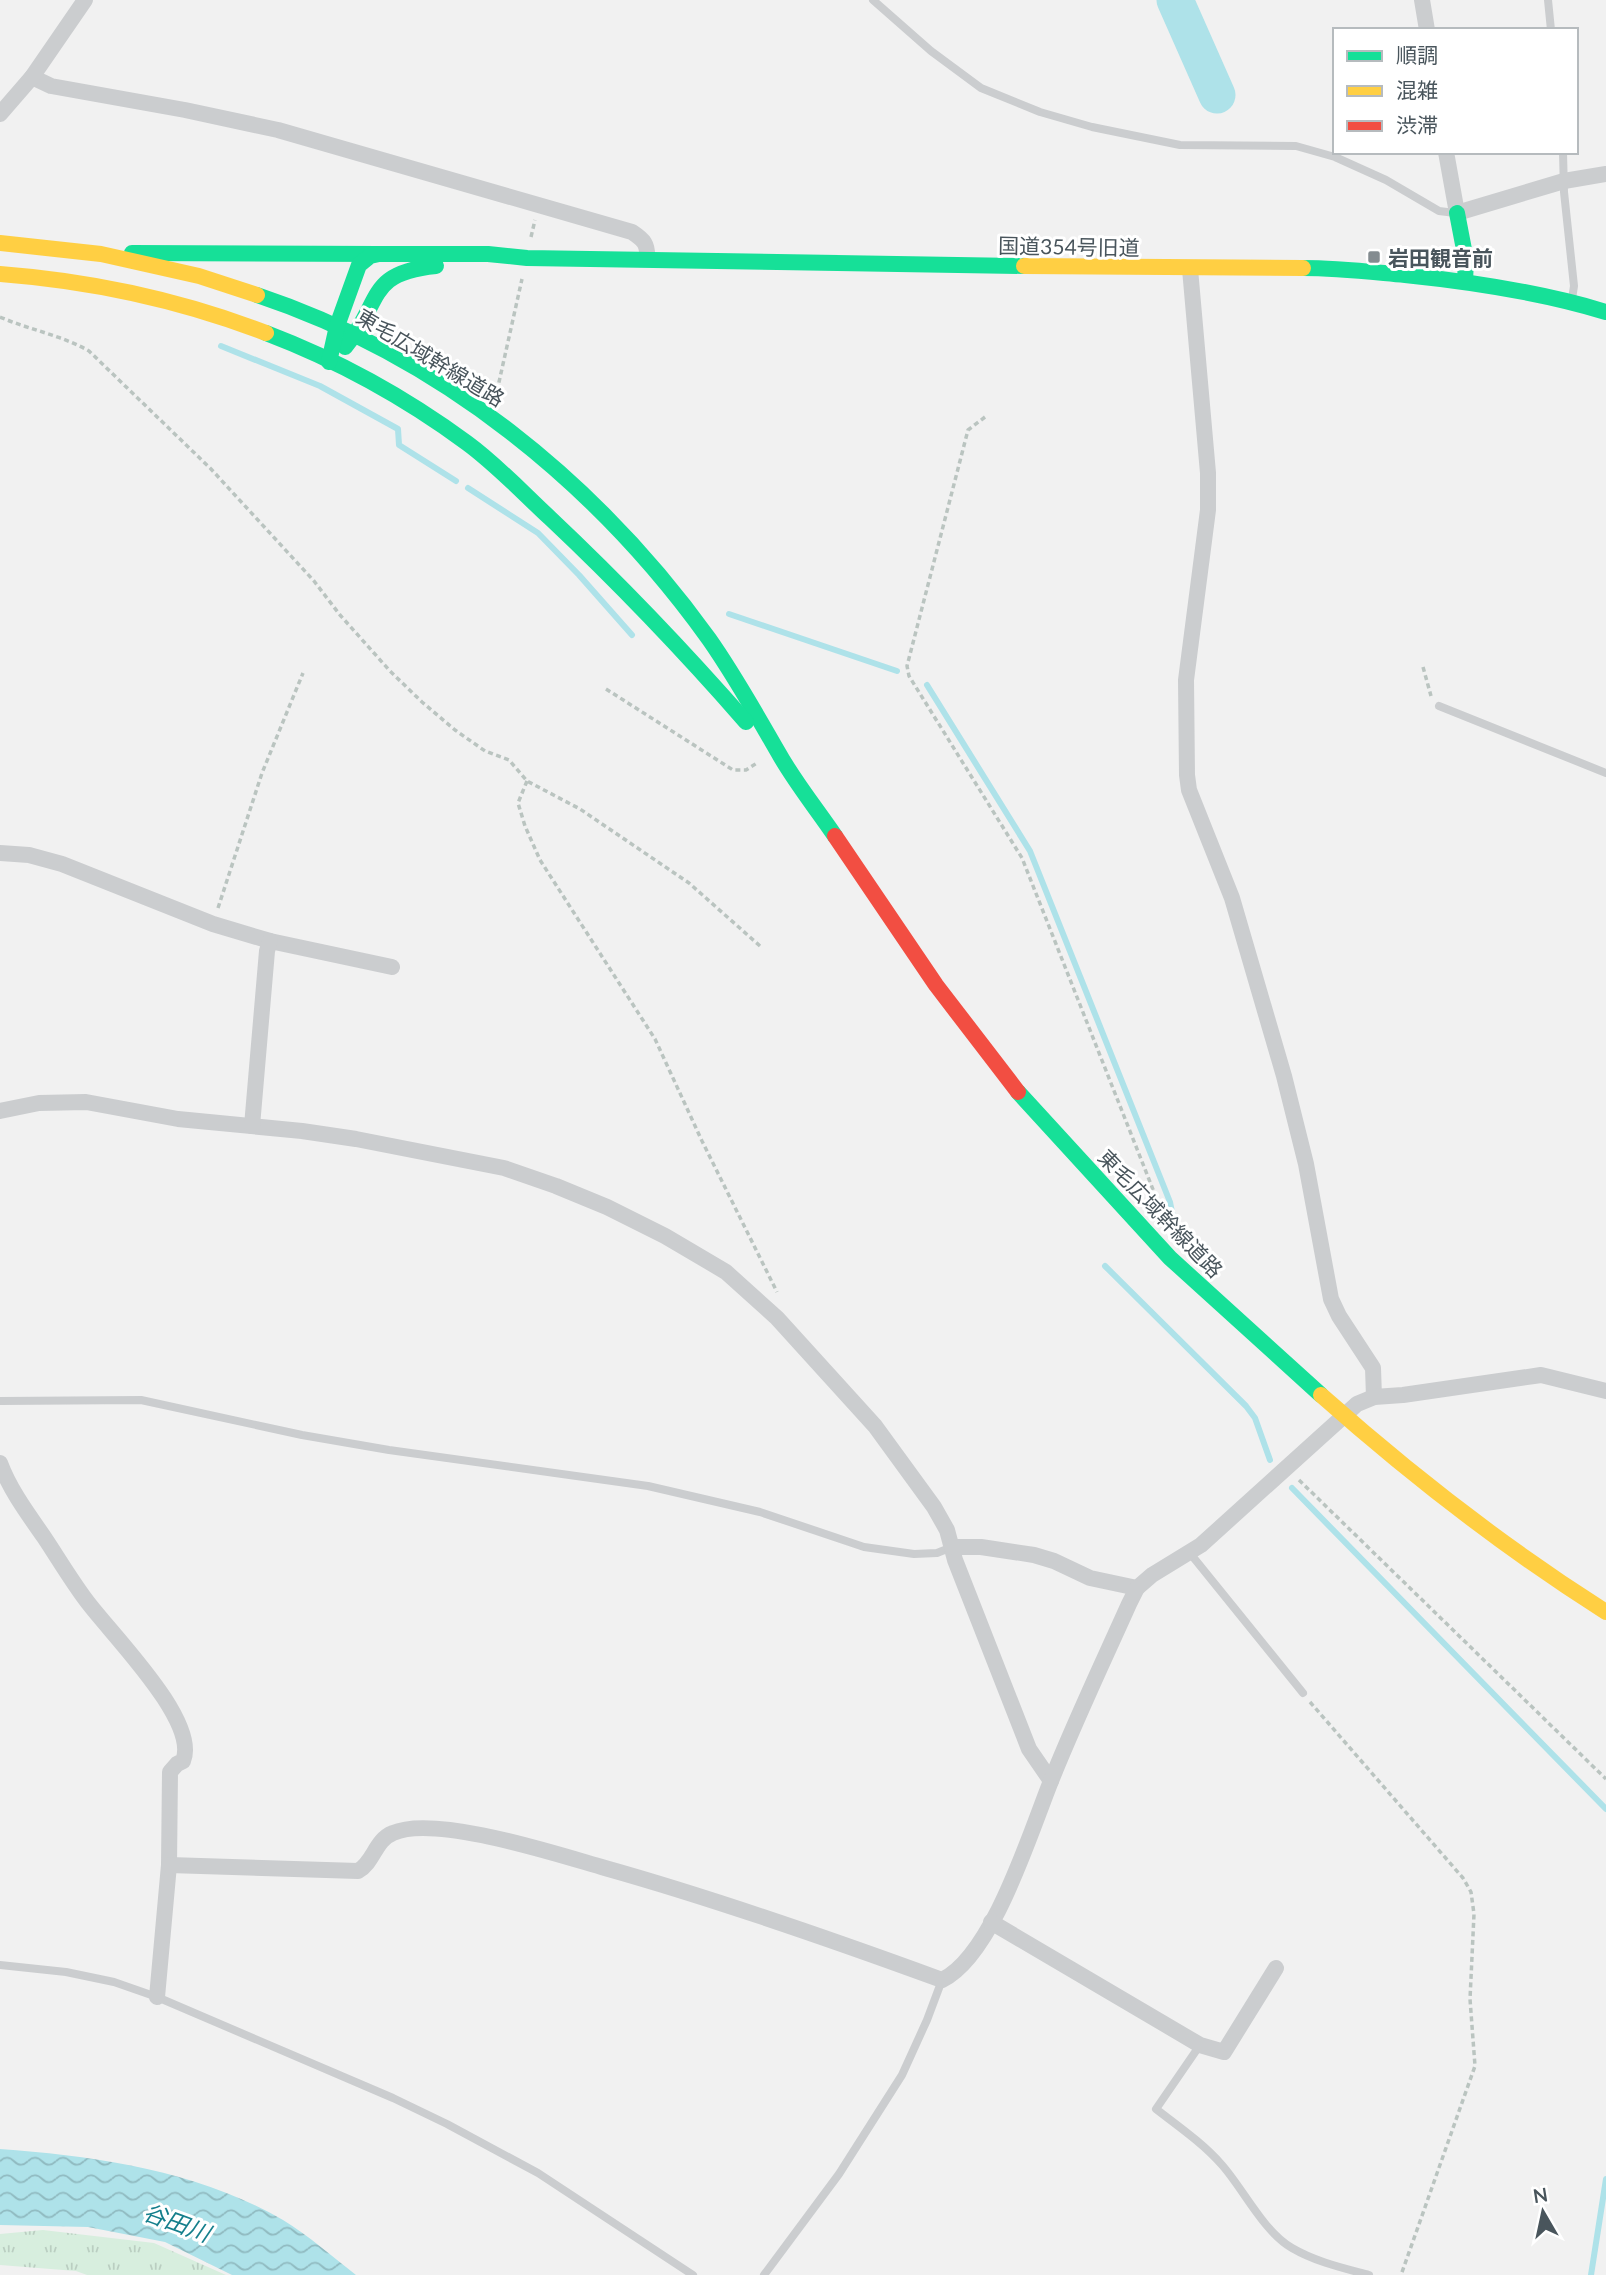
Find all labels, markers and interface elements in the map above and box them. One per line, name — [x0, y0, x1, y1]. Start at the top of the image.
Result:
legend — [1333, 28, 1578, 154]
text: 順調 — [1396, 42, 1438, 67]
text: 混雑 — [1396, 77, 1438, 102]
text: 渋滞 — [1396, 112, 1438, 137]
street label: 国道354号旧道 — [998, 232, 1140, 260]
place label: 岩田観音前 — [1388, 245, 1493, 270]
marker: 岩田観音前 — [1366, 249, 1382, 265]
street label: 東毛広域幹線道路 — [353, 303, 509, 411]
street label: 東毛広域幹線道路 — [1094, 1144, 1228, 1282]
north arrow — [1508, 2177, 1578, 2247]
text: N — [1531, 2182, 1549, 2207]
water label: 谷田川 — [140, 2197, 217, 2248]

